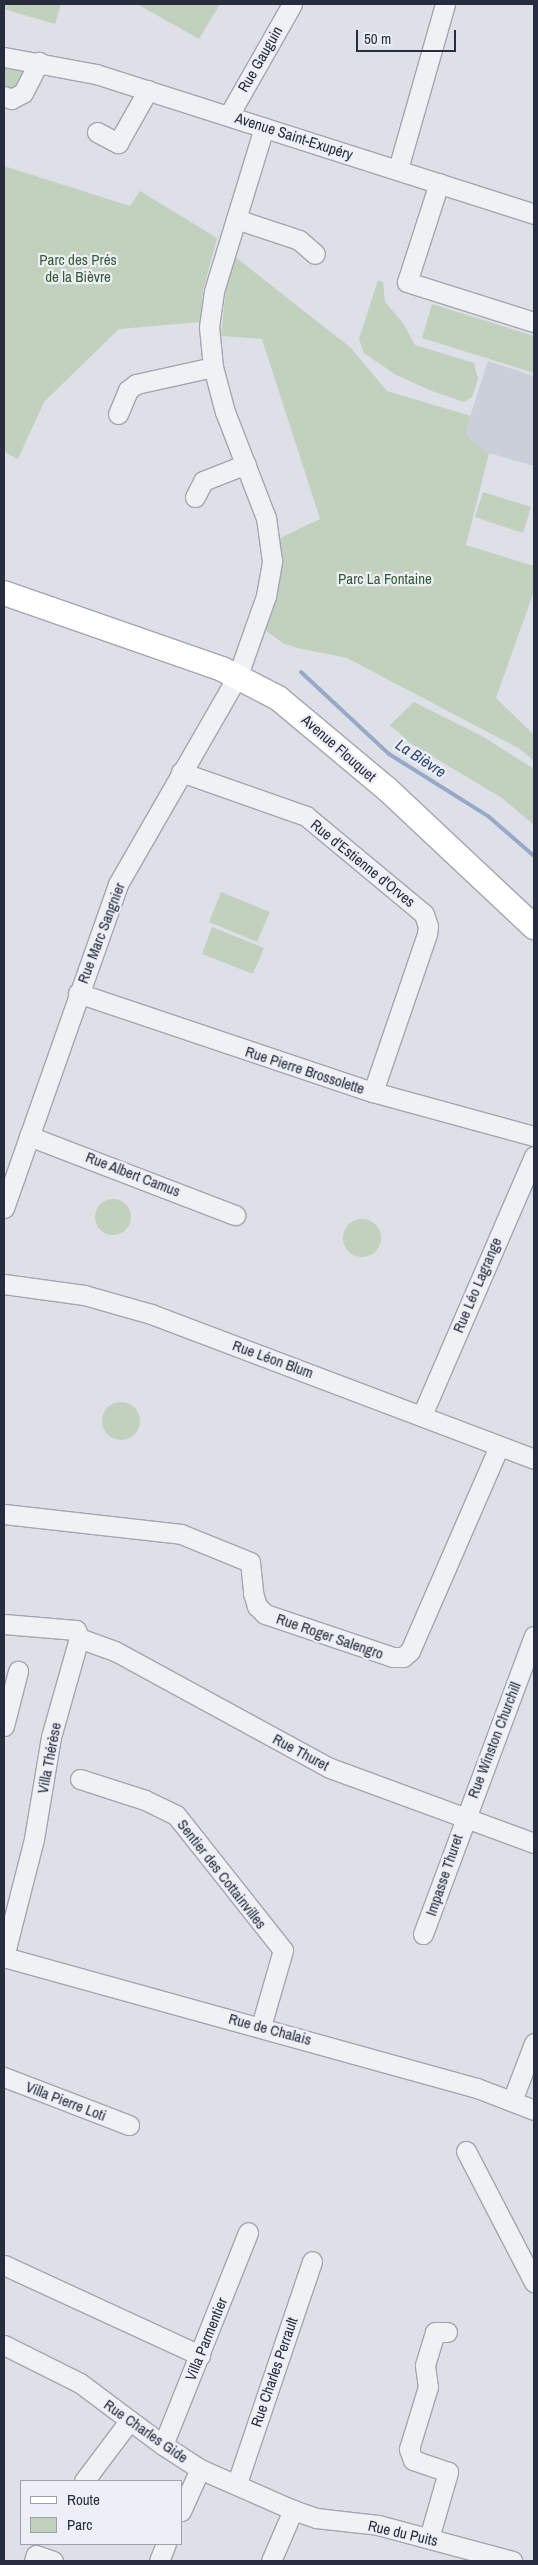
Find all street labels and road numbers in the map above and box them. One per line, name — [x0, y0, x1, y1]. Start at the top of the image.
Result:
street label: Rue Gauguin — [234, 23, 286, 95]
street label: Avenue Saint-Exupéry — [233, 108, 355, 164]
street label: Avenue Flouquet — [298, 711, 380, 785]
street label: Rue d'Estienne d'Orves — [307, 815, 419, 911]
street label: Rue Marc Sangnier — [73, 880, 129, 986]
street label: Rue Pierre Brossolette — [243, 1042, 367, 1098]
street label: Rue Albert Camus — [83, 1148, 183, 1200]
street label: Rue Léo Lagrange — [449, 1235, 505, 1335]
street label: Rue Léon Blum — [230, 1336, 316, 1382]
street label: Rue Roger Salengro — [274, 1609, 386, 1663]
street label: Rue Winston Churchill — [464, 1679, 524, 1801]
street label: Villa Thérèse — [33, 1721, 65, 1795]
street label: Rue Thuret — [270, 1730, 332, 1774]
street label: Sentier des Cottainvilles — [174, 1816, 270, 1932]
street label: Impasse Thuret — [422, 1832, 466, 1918]
street label: Rue de Chalais — [227, 2009, 313, 2049]
street label: Villa Pierre Loti — [23, 2077, 109, 2125]
street label: Villa Parmentier — [181, 2295, 231, 2383]
street label: Rue Charles Perrault — [247, 2315, 301, 2429]
street label: Rue Charles Gide — [101, 2395, 191, 2467]
street label: Rue du Puits — [366, 2516, 440, 2550]

